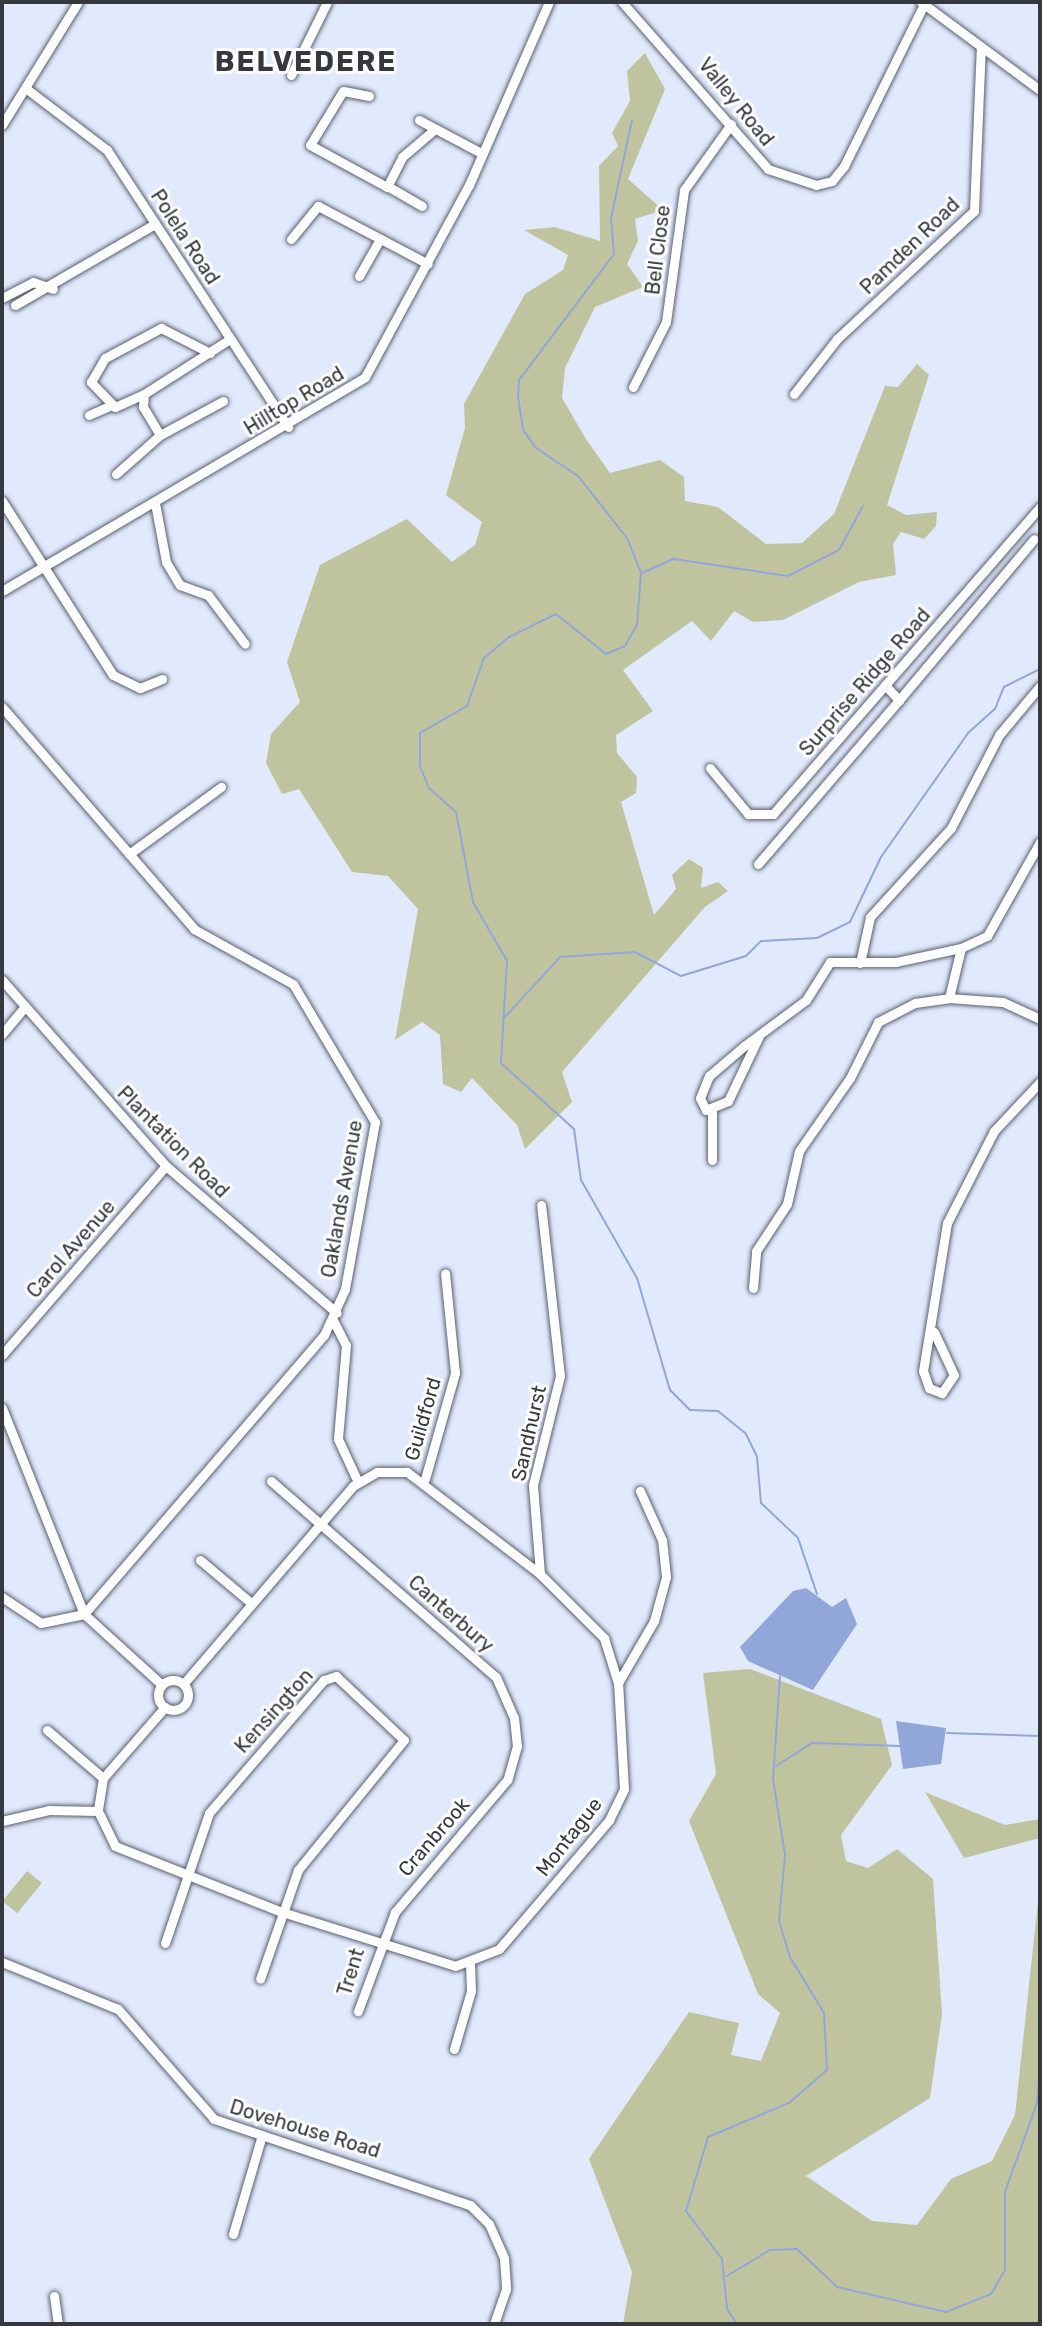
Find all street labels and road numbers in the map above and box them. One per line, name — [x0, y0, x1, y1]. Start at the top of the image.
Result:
street label: Valley Road — [693, 53, 779, 151]
street label: Polela Road — [145, 185, 225, 289]
street label: Pamden Road — [855, 193, 965, 299]
street label: Bell Close — [641, 204, 675, 296]
street label: Hilltop Road — [240, 362, 348, 440]
street label: Surprise Ridge Road — [794, 603, 936, 761]
street label: Plantation Road — [112, 1081, 234, 1203]
street label: Oaklands Avenue — [316, 1118, 368, 1280]
street label: Carol Avenue — [22, 1195, 120, 1303]
street label: Guildford — [400, 1375, 446, 1463]
street label: Sandhurst — [506, 1383, 552, 1483]
street label: Canterbury — [403, 1570, 499, 1658]
street label: Kensington — [230, 1664, 318, 1758]
street label: Cranbrook — [393, 1793, 475, 1881]
street label: Montague — [531, 1793, 607, 1881]
street label: Trent — [332, 1945, 370, 1999]
street label: Dovehouse Road — [227, 2095, 383, 2163]

